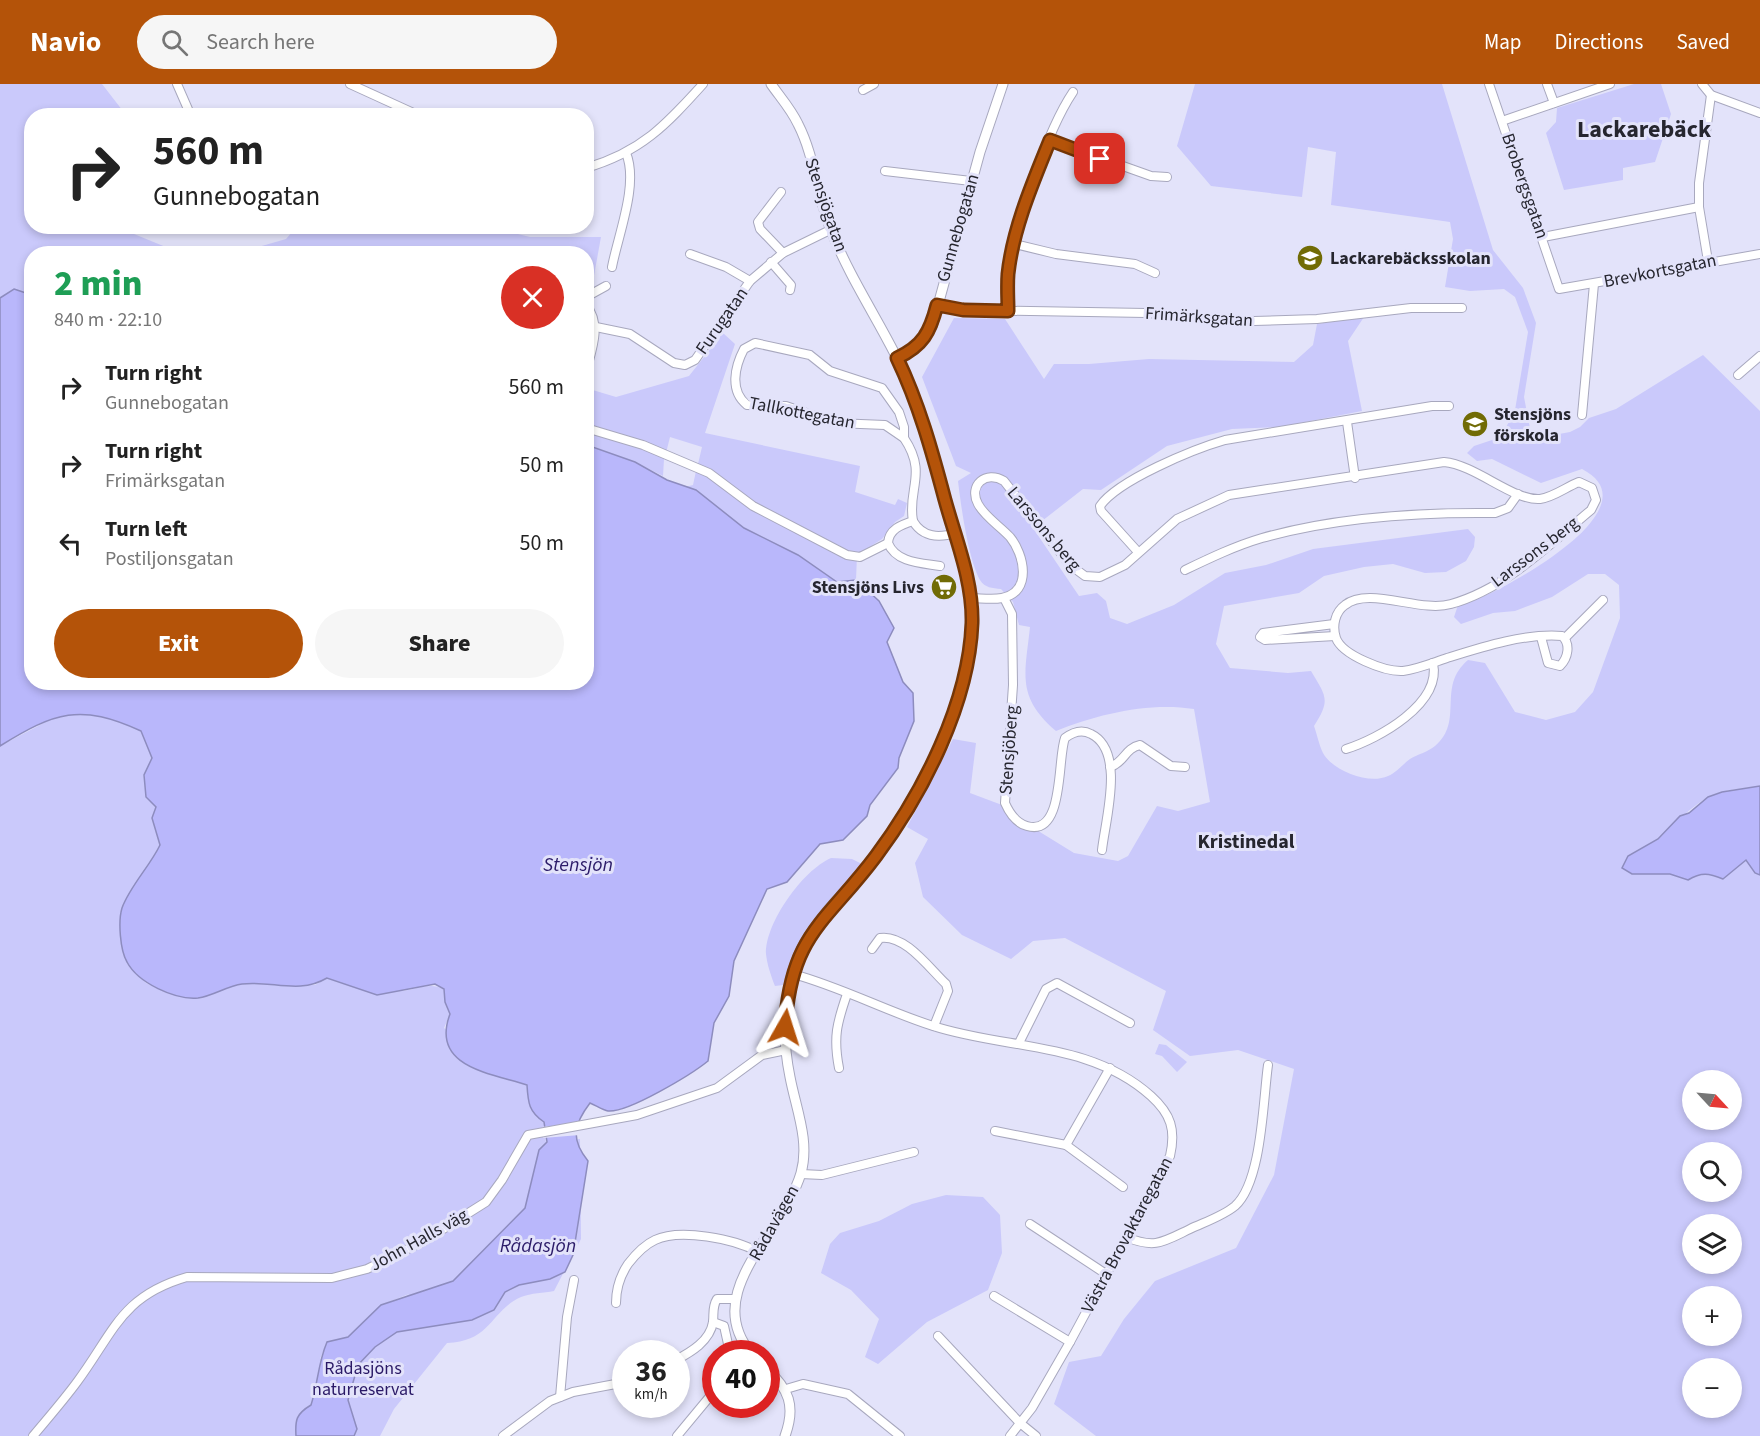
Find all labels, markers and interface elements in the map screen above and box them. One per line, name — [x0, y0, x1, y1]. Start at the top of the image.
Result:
search box — [137, 15, 557, 69]
text: Navio — [30, 22, 101, 62]
icon: search — [158, 26, 191, 59]
text: Search here — [206, 26, 315, 58]
text: Map — [1484, 27, 1522, 57]
text: Directions — [1555, 27, 1643, 57]
text: Saved — [1676, 27, 1730, 57]
district label: Lackarebäck — [1577, 112, 1712, 147]
text: 560 m — [153, 121, 264, 181]
street label: Brobergsgatan — [1495, 130, 1555, 242]
icon: right — [54, 132, 132, 210]
pin — [1074, 133, 1125, 184]
icon: arrive — [1083, 142, 1116, 175]
street label: Stensjögatan — [798, 155, 854, 255]
street label: Gunnebogatan — [931, 171, 985, 285]
text: Gunnebogatan — [153, 177, 320, 216]
school or university icon: Lackarebäcksskolan — [1295, 243, 1325, 273]
place label: Lackarebäcksskolan — [1330, 246, 1491, 271]
street label: Brevkortsgatan — [1601, 248, 1719, 294]
text: 2 min — [54, 258, 142, 309]
button: close — [501, 266, 564, 329]
street label: Furugatan — [690, 282, 754, 360]
street label: Frimärksgatan — [1144, 301, 1254, 333]
text: 840 m · 22:10 — [54, 306, 162, 334]
text: Turn right — [105, 357, 202, 389]
icon: right — [54, 371, 87, 404]
text: 560 m — [509, 371, 564, 403]
text: Gunnebogatan — [105, 389, 229, 417]
street label: Tallkottegatan — [747, 391, 857, 435]
place label: Stensjöns förskola — [1494, 402, 1571, 448]
school or university icon: Stensjöns förskola — [1460, 409, 1490, 439]
text: Turn right — [105, 435, 202, 467]
icon: right — [54, 449, 87, 482]
text: 50 m — [519, 449, 564, 481]
text: Frimärksgatan — [105, 467, 225, 495]
street label: Larssons berg — [1001, 481, 1087, 577]
street label: Larssons berg — [1486, 511, 1584, 593]
text: Turn left — [105, 513, 187, 545]
icon: left — [54, 527, 87, 560]
text: 50 m — [519, 527, 564, 559]
text: Postiljonsgatan — [105, 545, 234, 573]
supermarket icon: Stensjöns Livs — [929, 572, 959, 602]
place label: Stensjöns Livs — [812, 575, 924, 600]
button: Exit — [54, 609, 303, 678]
button: Share — [315, 609, 564, 678]
street label: Stensjöberg — [993, 704, 1025, 796]
district label: Kristinedal — [1198, 828, 1295, 856]
water label: Stensjön — [543, 851, 613, 879]
position arrow — [753, 995, 817, 1059]
north arrow — [1682, 1070, 1742, 1130]
map controls — [1682, 1070, 1742, 1418]
button: search — [1682, 1142, 1742, 1202]
street label: Västra Brovaktaregatan — [1075, 1153, 1179, 1317]
street label: Rådavägen — [743, 1181, 805, 1265]
street label: John Halls väg — [365, 1203, 473, 1277]
button: layers — [1682, 1214, 1742, 1274]
water label: Rådasjön — [500, 1232, 576, 1260]
button: + — [1682, 1286, 1742, 1346]
speed limit sign: 40 — [702, 1340, 780, 1418]
text: 36 — [635, 1350, 667, 1393]
park label: Rådasjöns naturreservat — [312, 1356, 414, 1402]
button: − — [1682, 1358, 1742, 1418]
text: km/h — [634, 1384, 668, 1405]

